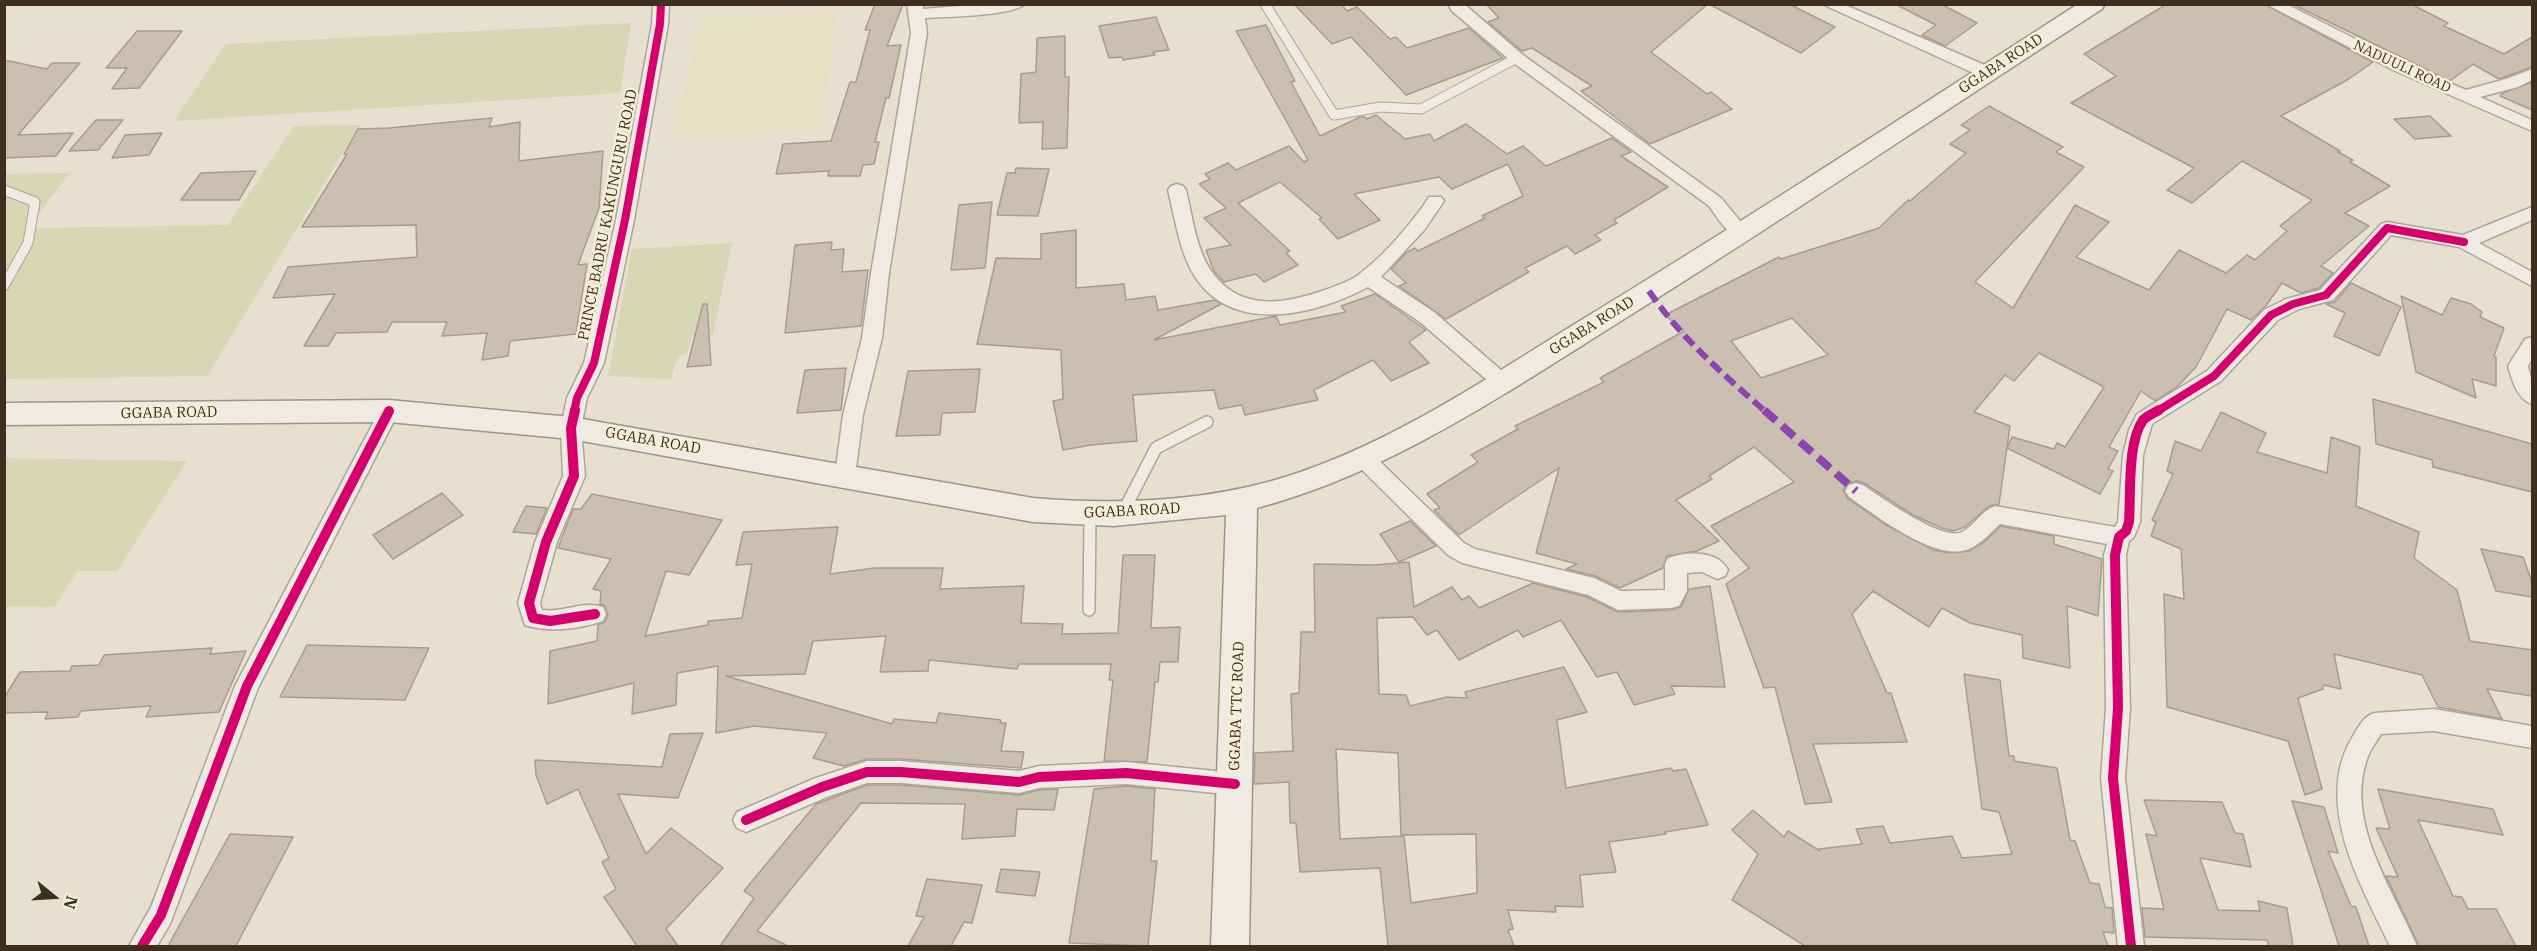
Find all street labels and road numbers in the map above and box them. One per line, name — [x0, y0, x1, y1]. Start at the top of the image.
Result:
street label: GGABA ROAD — [1956, 30, 2046, 98]
street label: NADUULI ROAD — [2351, 37, 2453, 97]
street label: PRINCE BADRU KAKUNGURU ROAD — [575, 88, 641, 342]
street label: GGABA ROAD — [1546, 293, 1638, 359]
street label: GGABA ROAD — [120, 403, 218, 423]
street label: GGABA ROAD — [604, 424, 702, 458]
street label: GGABA ROAD — [1083, 499, 1181, 523]
street label: GGABA TTC ROAD — [1226, 641, 1248, 771]

